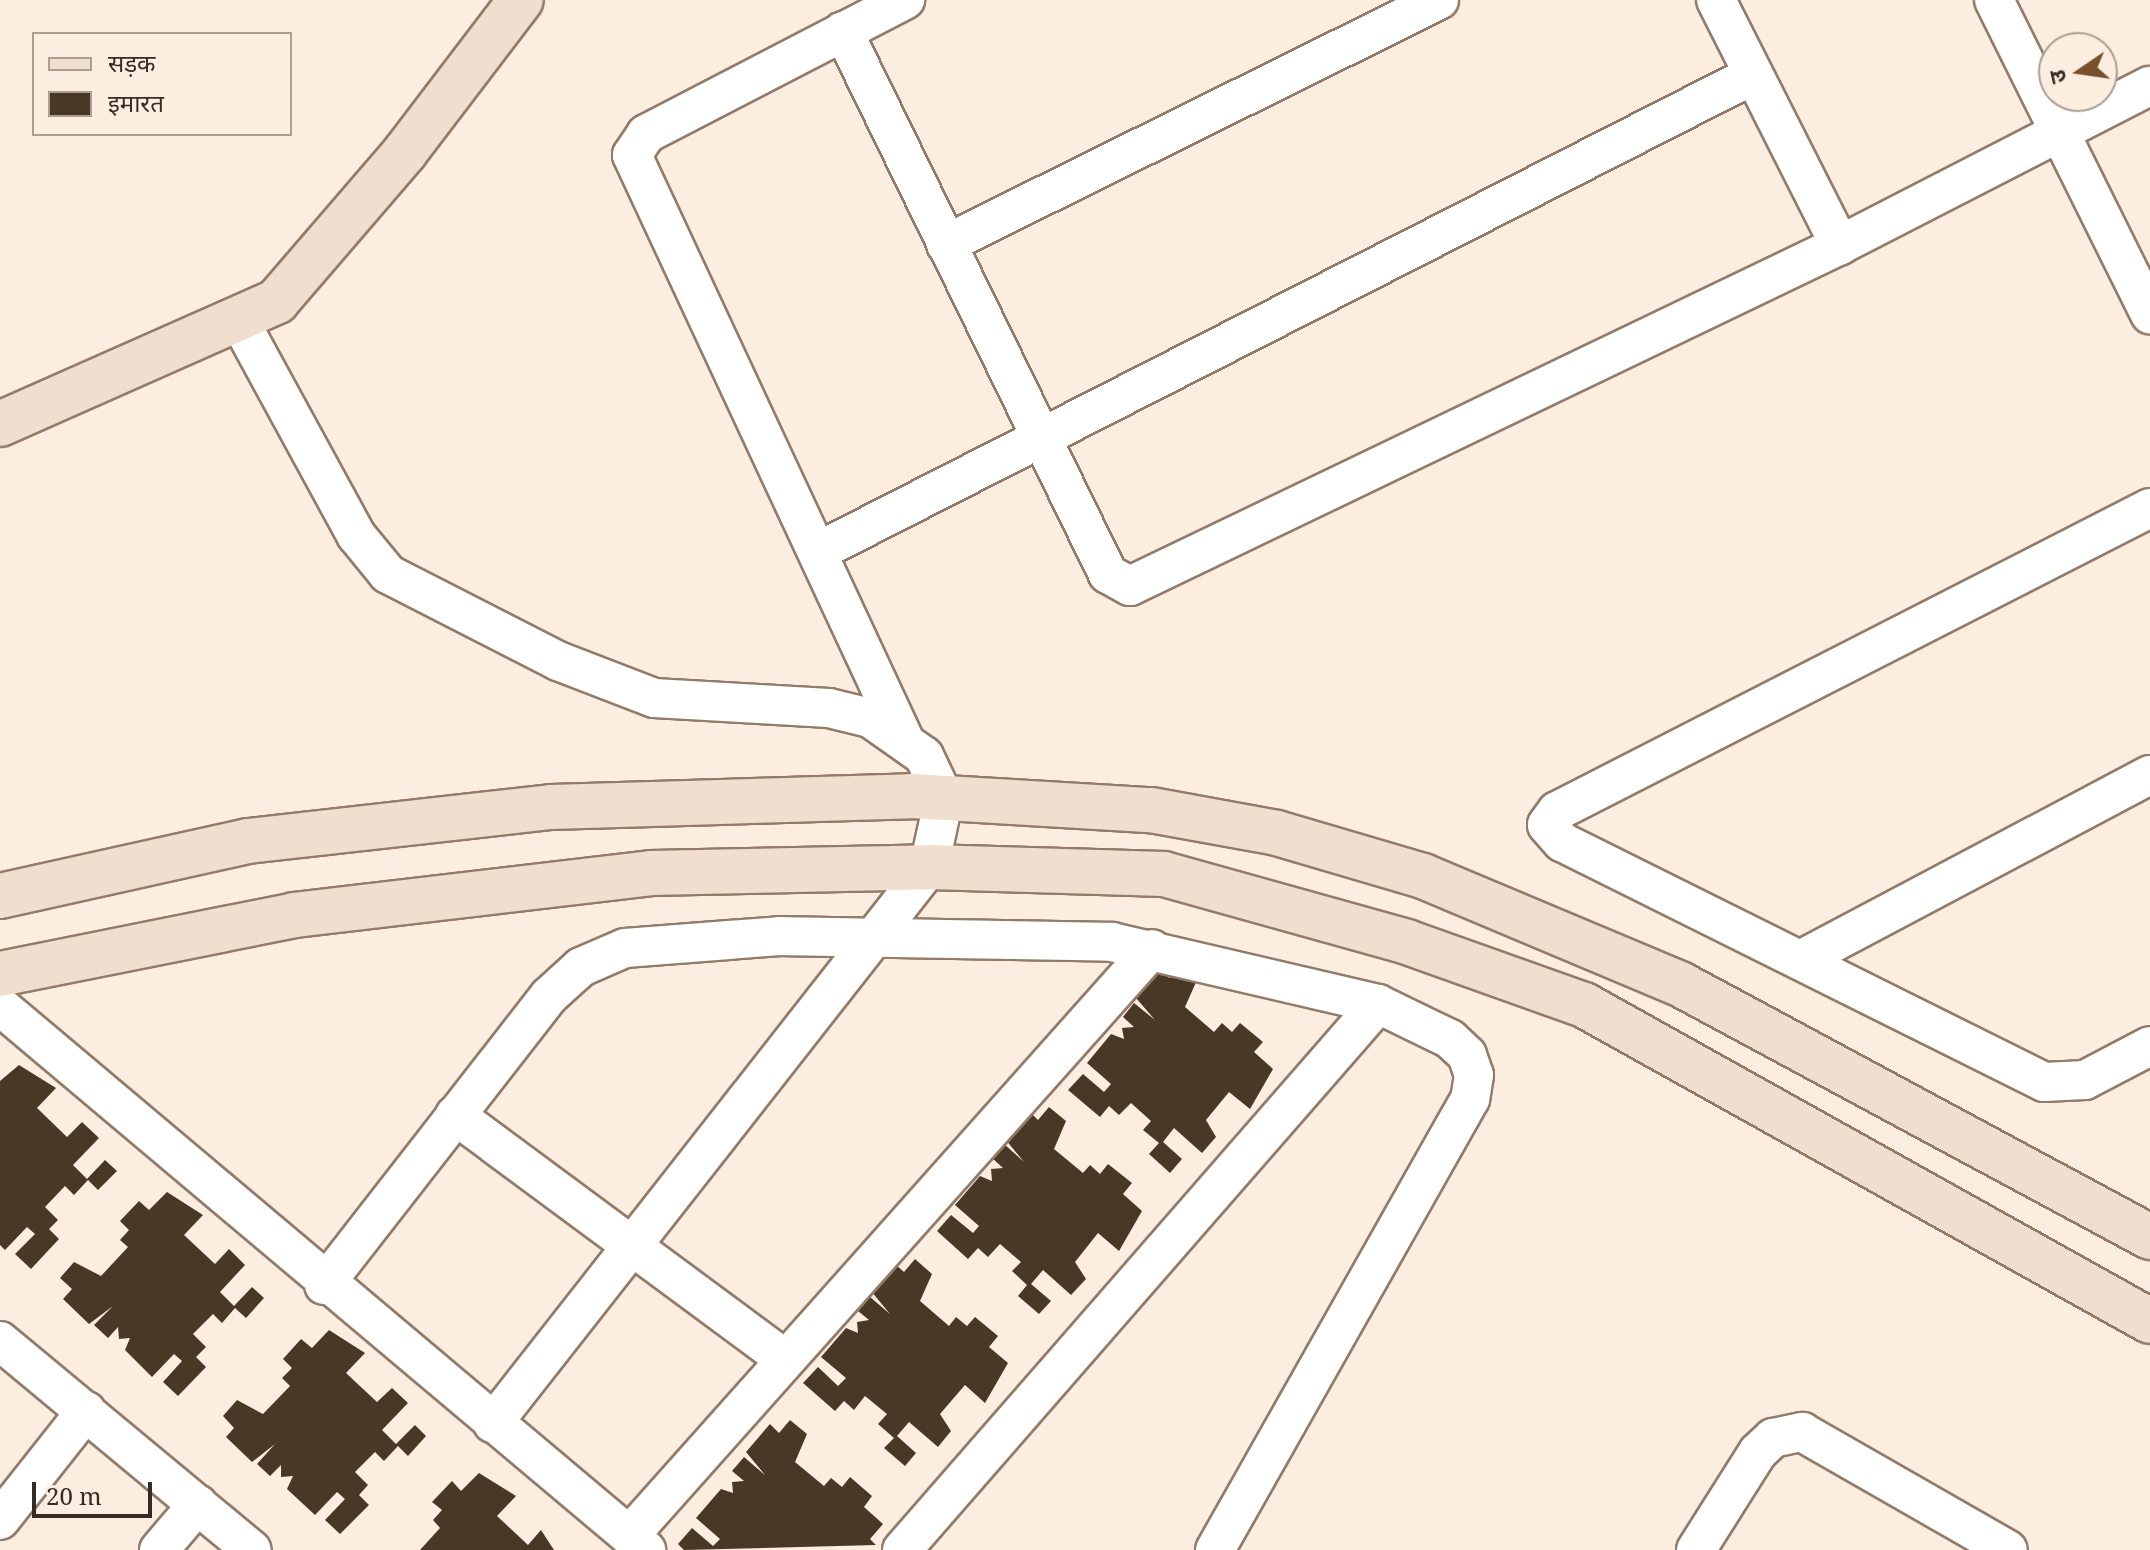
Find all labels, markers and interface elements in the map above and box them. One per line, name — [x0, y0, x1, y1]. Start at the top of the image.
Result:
legend — [32, 32, 292, 136]
north arrow — [2038, 32, 2118, 112]
text: सड़क — [108, 46, 156, 79]
text: उ — [2041, 67, 2073, 87]
text: इमारत — [108, 86, 164, 119]
scale bar — [36, 1466, 156, 1516]
text: 20 m — [46, 1479, 102, 1512]

